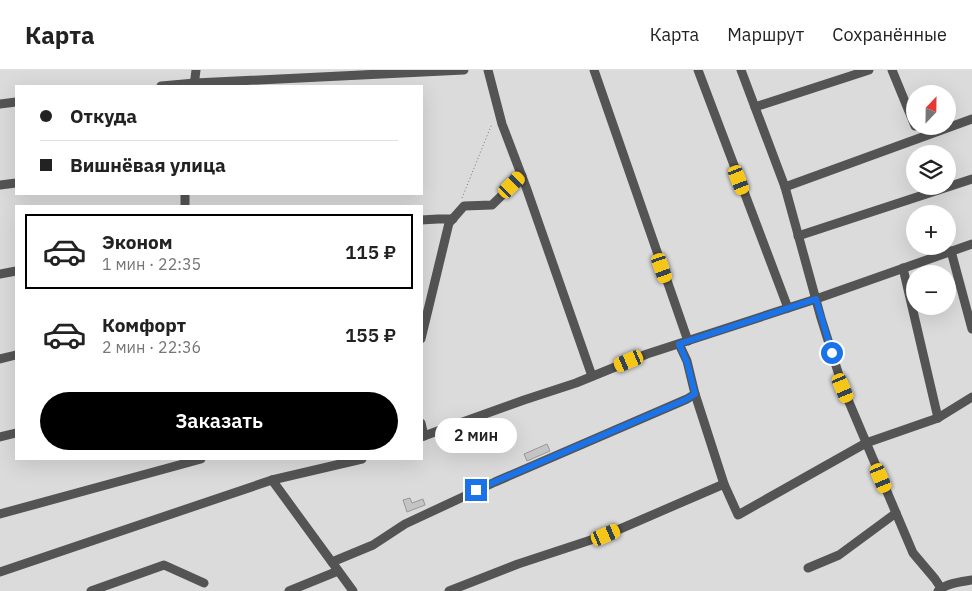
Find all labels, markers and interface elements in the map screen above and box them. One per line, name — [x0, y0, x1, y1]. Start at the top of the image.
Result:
text: Карта — [25, 19, 95, 51]
text: Карта — [650, 23, 699, 46]
text: Маршрут — [727, 23, 804, 46]
text: Сохранённые — [832, 23, 947, 46]
north arrow — [906, 85, 956, 135]
map controls — [906, 85, 956, 315]
text: Откуда — [70, 104, 137, 128]
button: layers — [906, 145, 956, 195]
text: Вишнёвая улица — [70, 153, 226, 177]
car — [726, 163, 751, 197]
car — [496, 169, 527, 201]
button: + — [906, 205, 956, 255]
icon: car — [42, 229, 87, 274]
text: Эконом — [102, 230, 173, 254]
text: 115 ₽ — [345, 240, 396, 264]
car — [650, 251, 673, 285]
text: 1 мин · 22:35 — [102, 254, 201, 274]
button: − — [906, 265, 956, 315]
icon: car — [42, 312, 87, 357]
text: Комфорт — [102, 313, 186, 337]
text: 155 ₽ — [345, 323, 396, 347]
text: 2 мин · 22:36 — [102, 337, 201, 357]
route start — [821, 342, 843, 364]
car — [612, 348, 645, 374]
car — [830, 371, 855, 405]
button: Заказать — [40, 392, 398, 450]
callout: 2 мин — [435, 418, 517, 452]
text: 2 мин — [454, 425, 498, 445]
car — [868, 461, 893, 495]
route end — [465, 479, 487, 501]
car — [589, 522, 622, 548]

